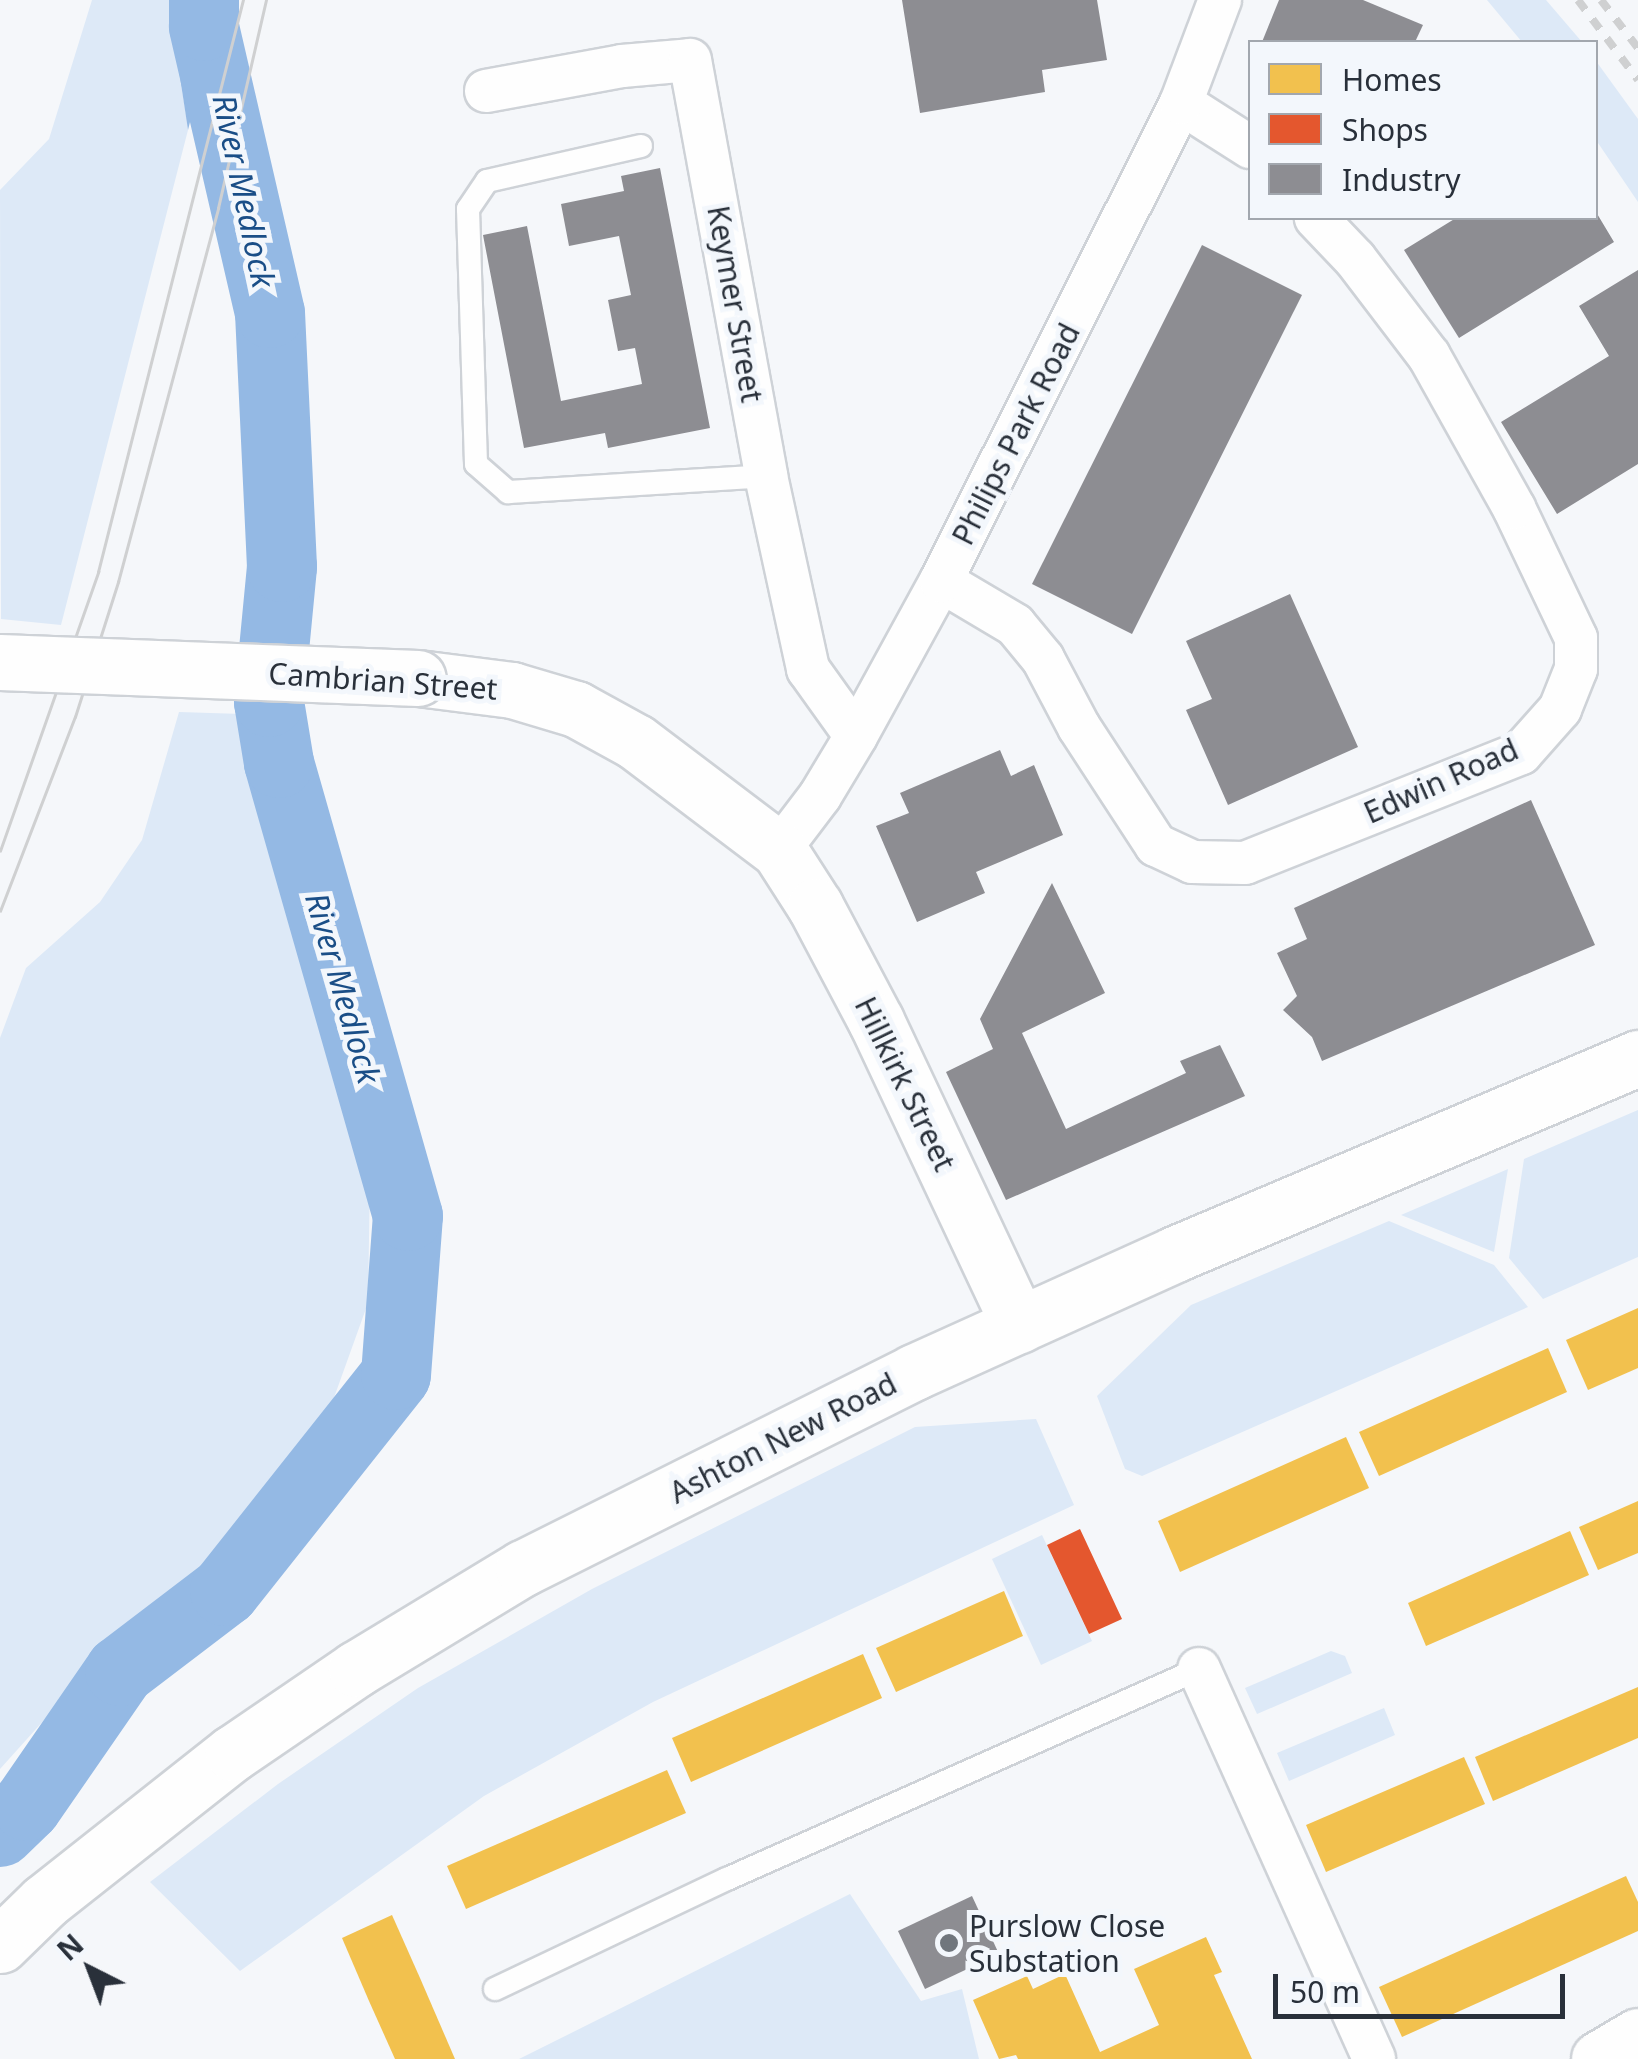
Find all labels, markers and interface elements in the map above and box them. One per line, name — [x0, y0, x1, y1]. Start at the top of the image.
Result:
legend — [1248, 40, 1598, 220]
text: Homes — [1342, 59, 1442, 100]
water label: River Medlock — [205, 91, 283, 291]
text: Shops — [1342, 109, 1428, 150]
text: Industry — [1342, 159, 1461, 200]
street label: Keymer Street — [700, 203, 770, 405]
street label: Philips Park Road — [945, 317, 1087, 551]
street label: Cambrian Street — [267, 655, 499, 707]
street label: Edwin Road — [1358, 731, 1524, 831]
water label: River Medlock — [297, 888, 389, 1088]
street label: Hillkirk Street — [847, 991, 963, 1177]
street label: Ashton New Road — [663, 1365, 903, 1511]
place label: Purslow Close Substation — [969, 1908, 1165, 1978]
north arrow — [40, 1919, 140, 2019]
text: N — [49, 1925, 91, 1968]
marker: Purslow Close Substation — [938, 1932, 960, 1954]
scale bar — [1278, 1954, 1570, 2016]
text: 50 m — [1290, 1971, 1360, 2012]

